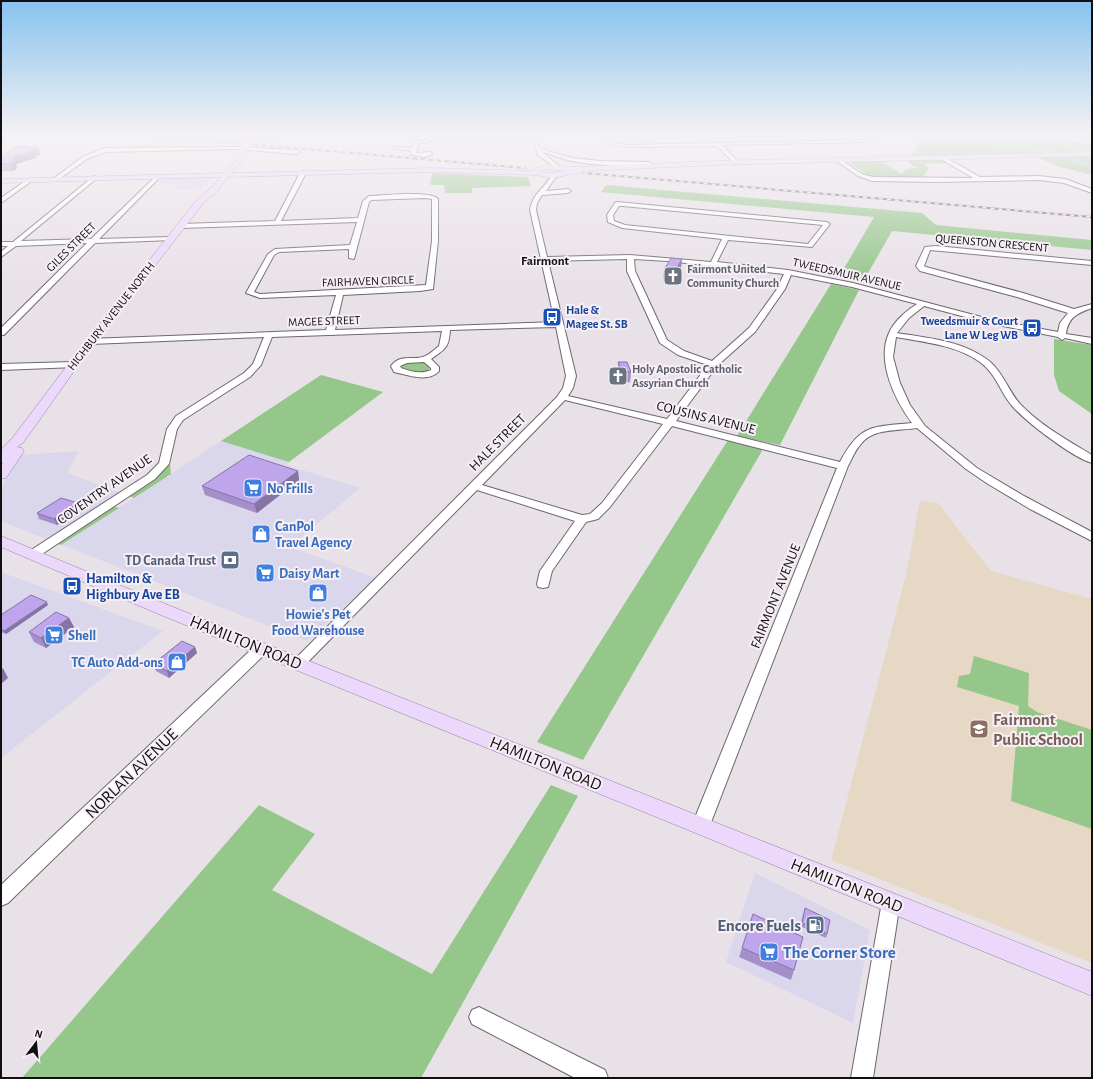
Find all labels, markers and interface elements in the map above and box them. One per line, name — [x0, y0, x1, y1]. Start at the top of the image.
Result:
street label: GILES STREET — [44, 220, 98, 274]
street label: QUEENSTON CRESCENT — [935, 232, 1049, 255]
district label: Fairmont — [521, 255, 570, 268]
street label: TWEEDSMUIR AVENUE — [792, 256, 903, 292]
street label: HIGHBURY AVENUE NORTH — [65, 260, 157, 372]
place label: Fairmont United Community Church — [687, 263, 779, 290]
church icon: Fairmont United Community Church — [662, 265, 684, 287]
street label: FAIRHAVEN CIRCLE — [322, 273, 415, 289]
place label: Hale & Magee St. SB — [566, 304, 628, 330]
bus stop icon: Hale & Magee St. SB — [541, 306, 563, 328]
street label: MAGEE STREET — [288, 314, 361, 328]
place label: Tweedsmuir & Court Lane W Leg WB — [920, 315, 1018, 341]
bus stop icon: Tweedsmuir & Court Lane W Leg WB — [1021, 317, 1043, 339]
place label: Holy Apostolic Catholic Assyrian Church — [632, 363, 742, 390]
church icon: Holy Apostolic Catholic Assyrian Church — [607, 365, 629, 387]
street label: COUSINS AVENUE — [655, 399, 757, 437]
street label: HALE STREET — [467, 412, 529, 474]
street label: COVENTRY AVENUE — [55, 452, 154, 527]
supermarket icon: No Frills — [242, 477, 264, 499]
place label: No Frills — [267, 482, 313, 496]
place label: CanPol Travel Agency — [275, 520, 353, 550]
shop icon: CanPol Travel Agency — [250, 523, 272, 545]
street label: FAIRMONT AVENUE — [749, 542, 803, 651]
bank icon: TD Canada Trust — [219, 549, 241, 571]
place label: TD Canada Trust — [125, 554, 216, 568]
supermarket icon: Daisy Mart — [254, 562, 276, 584]
place label: Daisy Mart — [279, 567, 340, 581]
place label: Hamilton & Highbury Ave EB — [86, 572, 180, 602]
bus stop icon: Hamilton & Highbury Ave EB — [61, 575, 83, 597]
shop icon: Howie's Pet Food Warehouse — [307, 582, 329, 604]
place label: Howie's Pet Food Warehouse — [272, 608, 365, 638]
street label: HAMILTON ROAD — [187, 612, 304, 673]
supermarket icon: Shell — [43, 624, 65, 646]
place label: Shell — [68, 629, 96, 643]
shop icon: TC Auto Add-ons — [166, 651, 188, 673]
place label: TC Auto Add-ons — [71, 656, 163, 670]
place label: Fairmont Public School — [993, 711, 1083, 748]
school or university icon: Fairmont Public School — [968, 718, 990, 740]
street label: NORLAN AVENUE — [82, 725, 181, 821]
street label: HAMILTON ROAD — [487, 733, 604, 794]
street label: HAMILTON ROAD — [788, 855, 905, 916]
fuel station icon: Encore Fuels — [804, 914, 826, 936]
place label: Encore Fuels — [717, 917, 801, 934]
supermarket icon: The Corner Store — [758, 941, 780, 963]
place label: The Corner Store — [783, 944, 896, 961]
north arrow — [16, 1023, 56, 1063]
text: N — [33, 1028, 44, 1040]

